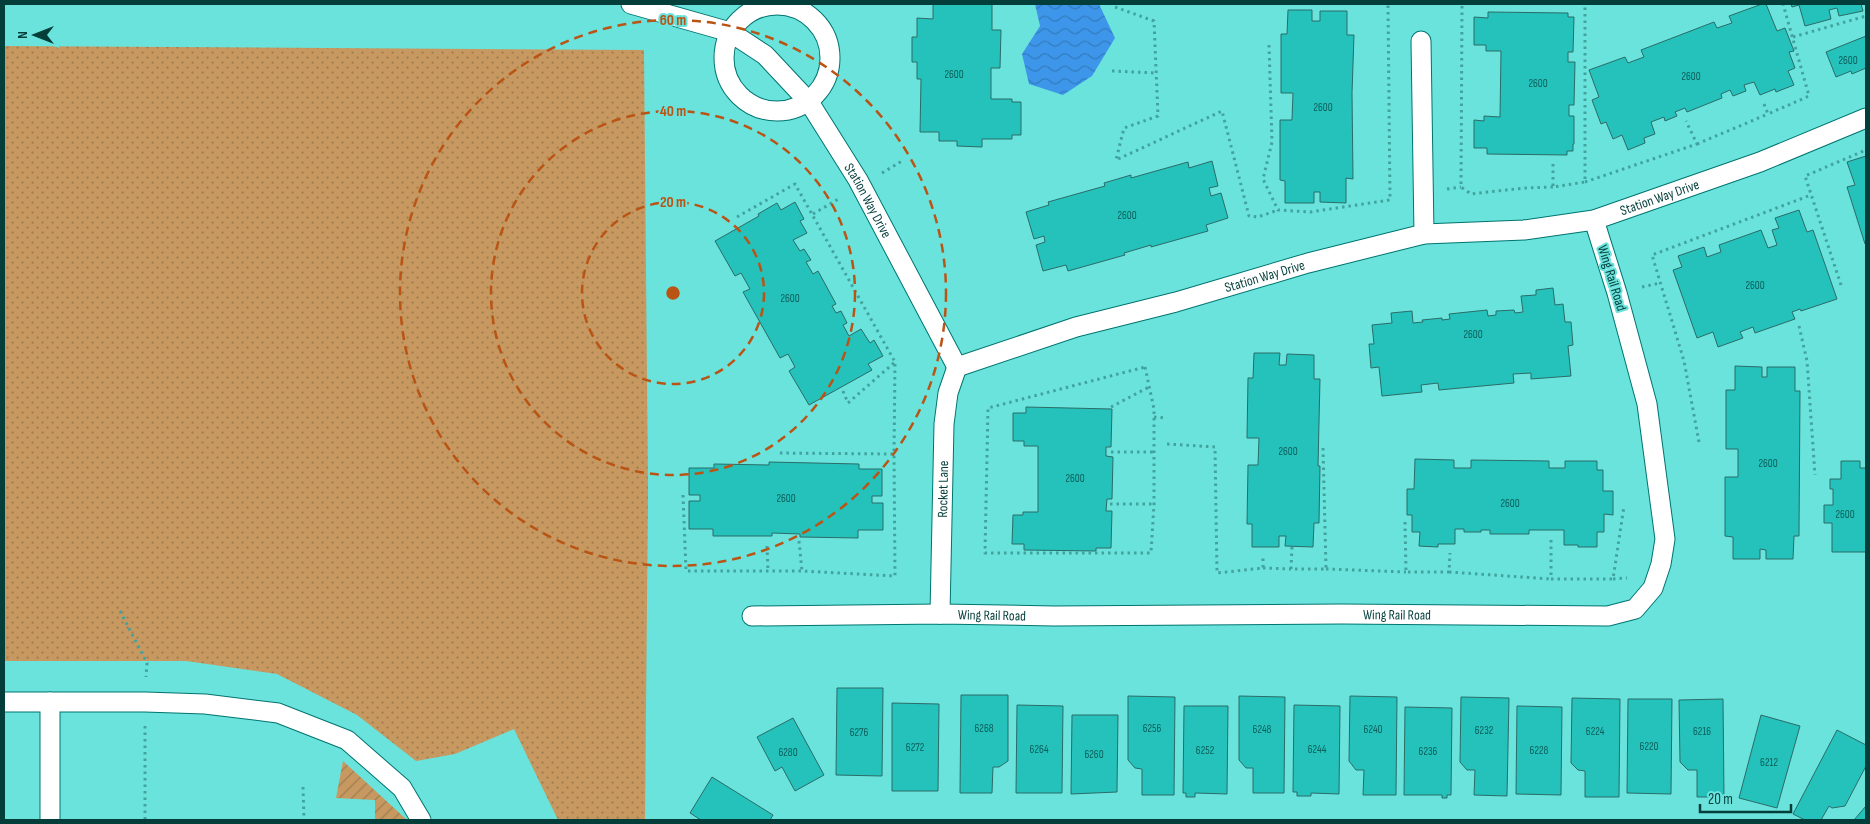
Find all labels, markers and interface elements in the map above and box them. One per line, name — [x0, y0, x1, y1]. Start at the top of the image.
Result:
north arrow — [10, 10, 60, 60]
text: 60 m — [660, 11, 686, 30]
text: N — [14, 31, 31, 39]
house number: 2600 — [1838, 54, 1858, 67]
house number: 2600 — [944, 68, 964, 81]
house number: 2600 — [1681, 70, 1701, 83]
house number: 2600 — [1528, 77, 1548, 90]
house number: 2600 — [1313, 101, 1333, 114]
text: 40 m — [660, 102, 686, 121]
street label: Station Way Drive — [841, 160, 895, 241]
street label: Station Way Drive — [1618, 175, 1701, 219]
text: 20 m — [660, 193, 686, 212]
house number: 2600 — [1117, 209, 1137, 222]
street label: Wing Rail Road — [1594, 243, 1630, 313]
street label: Station Way Drive — [1223, 256, 1307, 296]
house number: 2600 — [1745, 279, 1765, 292]
centre of rings — [664, 284, 682, 302]
house number: 2600 — [780, 292, 800, 305]
house number: 2600 — [1463, 328, 1483, 341]
house number: 2600 — [1278, 445, 1298, 458]
house number: 2600 — [1758, 457, 1778, 470]
street label: Rocket Lane — [934, 460, 952, 518]
house number: 2600 — [1065, 472, 1085, 485]
house number: 2600 — [776, 492, 796, 505]
house number: 2600 — [1500, 497, 1520, 510]
house number: 2600 — [1835, 508, 1855, 521]
street label: Wing Rail Road — [958, 606, 1026, 624]
street label: Wing Rail Road — [1363, 606, 1431, 623]
house number: 6268 — [974, 722, 994, 735]
house number: 6256 — [1143, 722, 1162, 735]
house number: 6248 — [1253, 723, 1272, 736]
house number: 6240 — [1364, 723, 1383, 736]
house number: 6232 — [1475, 724, 1494, 737]
house number: 6224 — [1586, 725, 1605, 738]
house number: 6216 — [1693, 725, 1711, 738]
house number: 6276 — [850, 726, 869, 739]
house number: 6220 — [1640, 740, 1659, 753]
house number: 6272 — [906, 741, 925, 754]
house number: 6264 — [1029, 743, 1049, 756]
house number: 6244 — [1308, 743, 1327, 756]
house number: 6252 — [1196, 744, 1215, 757]
house number: 6228 — [1530, 744, 1549, 757]
house number: 6236 — [1419, 745, 1438, 758]
house number: 6280 — [778, 746, 798, 759]
house number: 6260 — [1084, 748, 1104, 761]
house number: 6212 — [1760, 756, 1778, 769]
scale bar — [1700, 782, 1791, 814]
text: 20 m — [1708, 790, 1733, 809]

